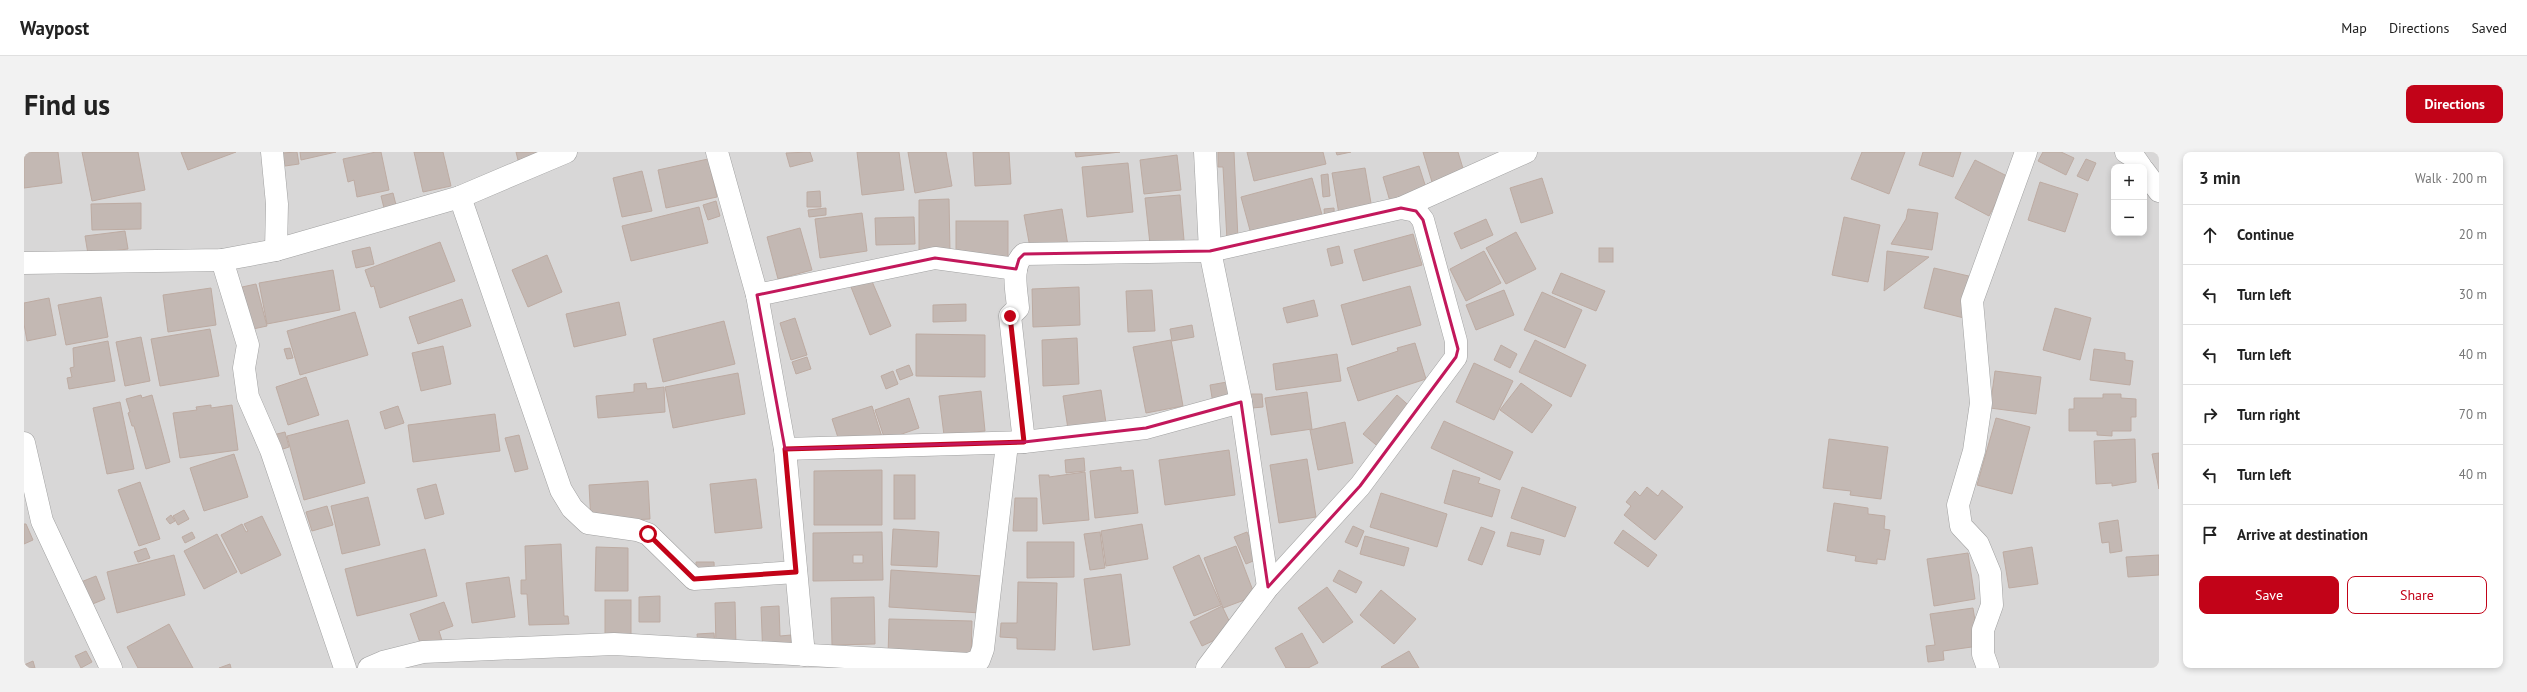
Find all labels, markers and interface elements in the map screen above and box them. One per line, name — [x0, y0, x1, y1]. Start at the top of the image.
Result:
text: Waypost — [20, 16, 89, 40]
text: Map — [2341, 19, 2367, 37]
text: Directions — [2389, 19, 2449, 37]
text: Saved — [2471, 19, 2507, 37]
button: Directions — [2406, 85, 2503, 123]
text: Find us — [24, 86, 110, 123]
map controls — [2111, 164, 2147, 236]
button: + — [2111, 164, 2147, 200]
text: 3 min — [2199, 167, 2240, 189]
text: Walk · 200 m — [2415, 170, 2487, 187]
button: − — [2111, 200, 2147, 236]
icon: ahead — [2199, 224, 2221, 246]
text: Continue — [2237, 225, 2294, 244]
text: 20 m — [2459, 226, 2487, 243]
icon: left — [2199, 284, 2221, 306]
text: Turn left — [2237, 285, 2291, 304]
text: 30 m — [2459, 286, 2487, 303]
route end — [1001, 307, 1019, 325]
icon: left — [2199, 344, 2221, 366]
text: Turn left — [2237, 345, 2291, 364]
text: 40 m — [2459, 346, 2487, 363]
icon: right — [2199, 404, 2221, 426]
text: Turn right — [2237, 405, 2300, 424]
text: 70 m — [2459, 406, 2487, 423]
icon: left — [2199, 464, 2221, 486]
text: Turn left — [2237, 465, 2291, 484]
text: 40 m — [2459, 466, 2487, 483]
icon: arrive — [2199, 524, 2221, 546]
route start — [639, 525, 657, 543]
text: Arrive at destination — [2237, 525, 2368, 544]
button: Save — [2199, 576, 2339, 614]
button: Share — [2347, 576, 2487, 614]

